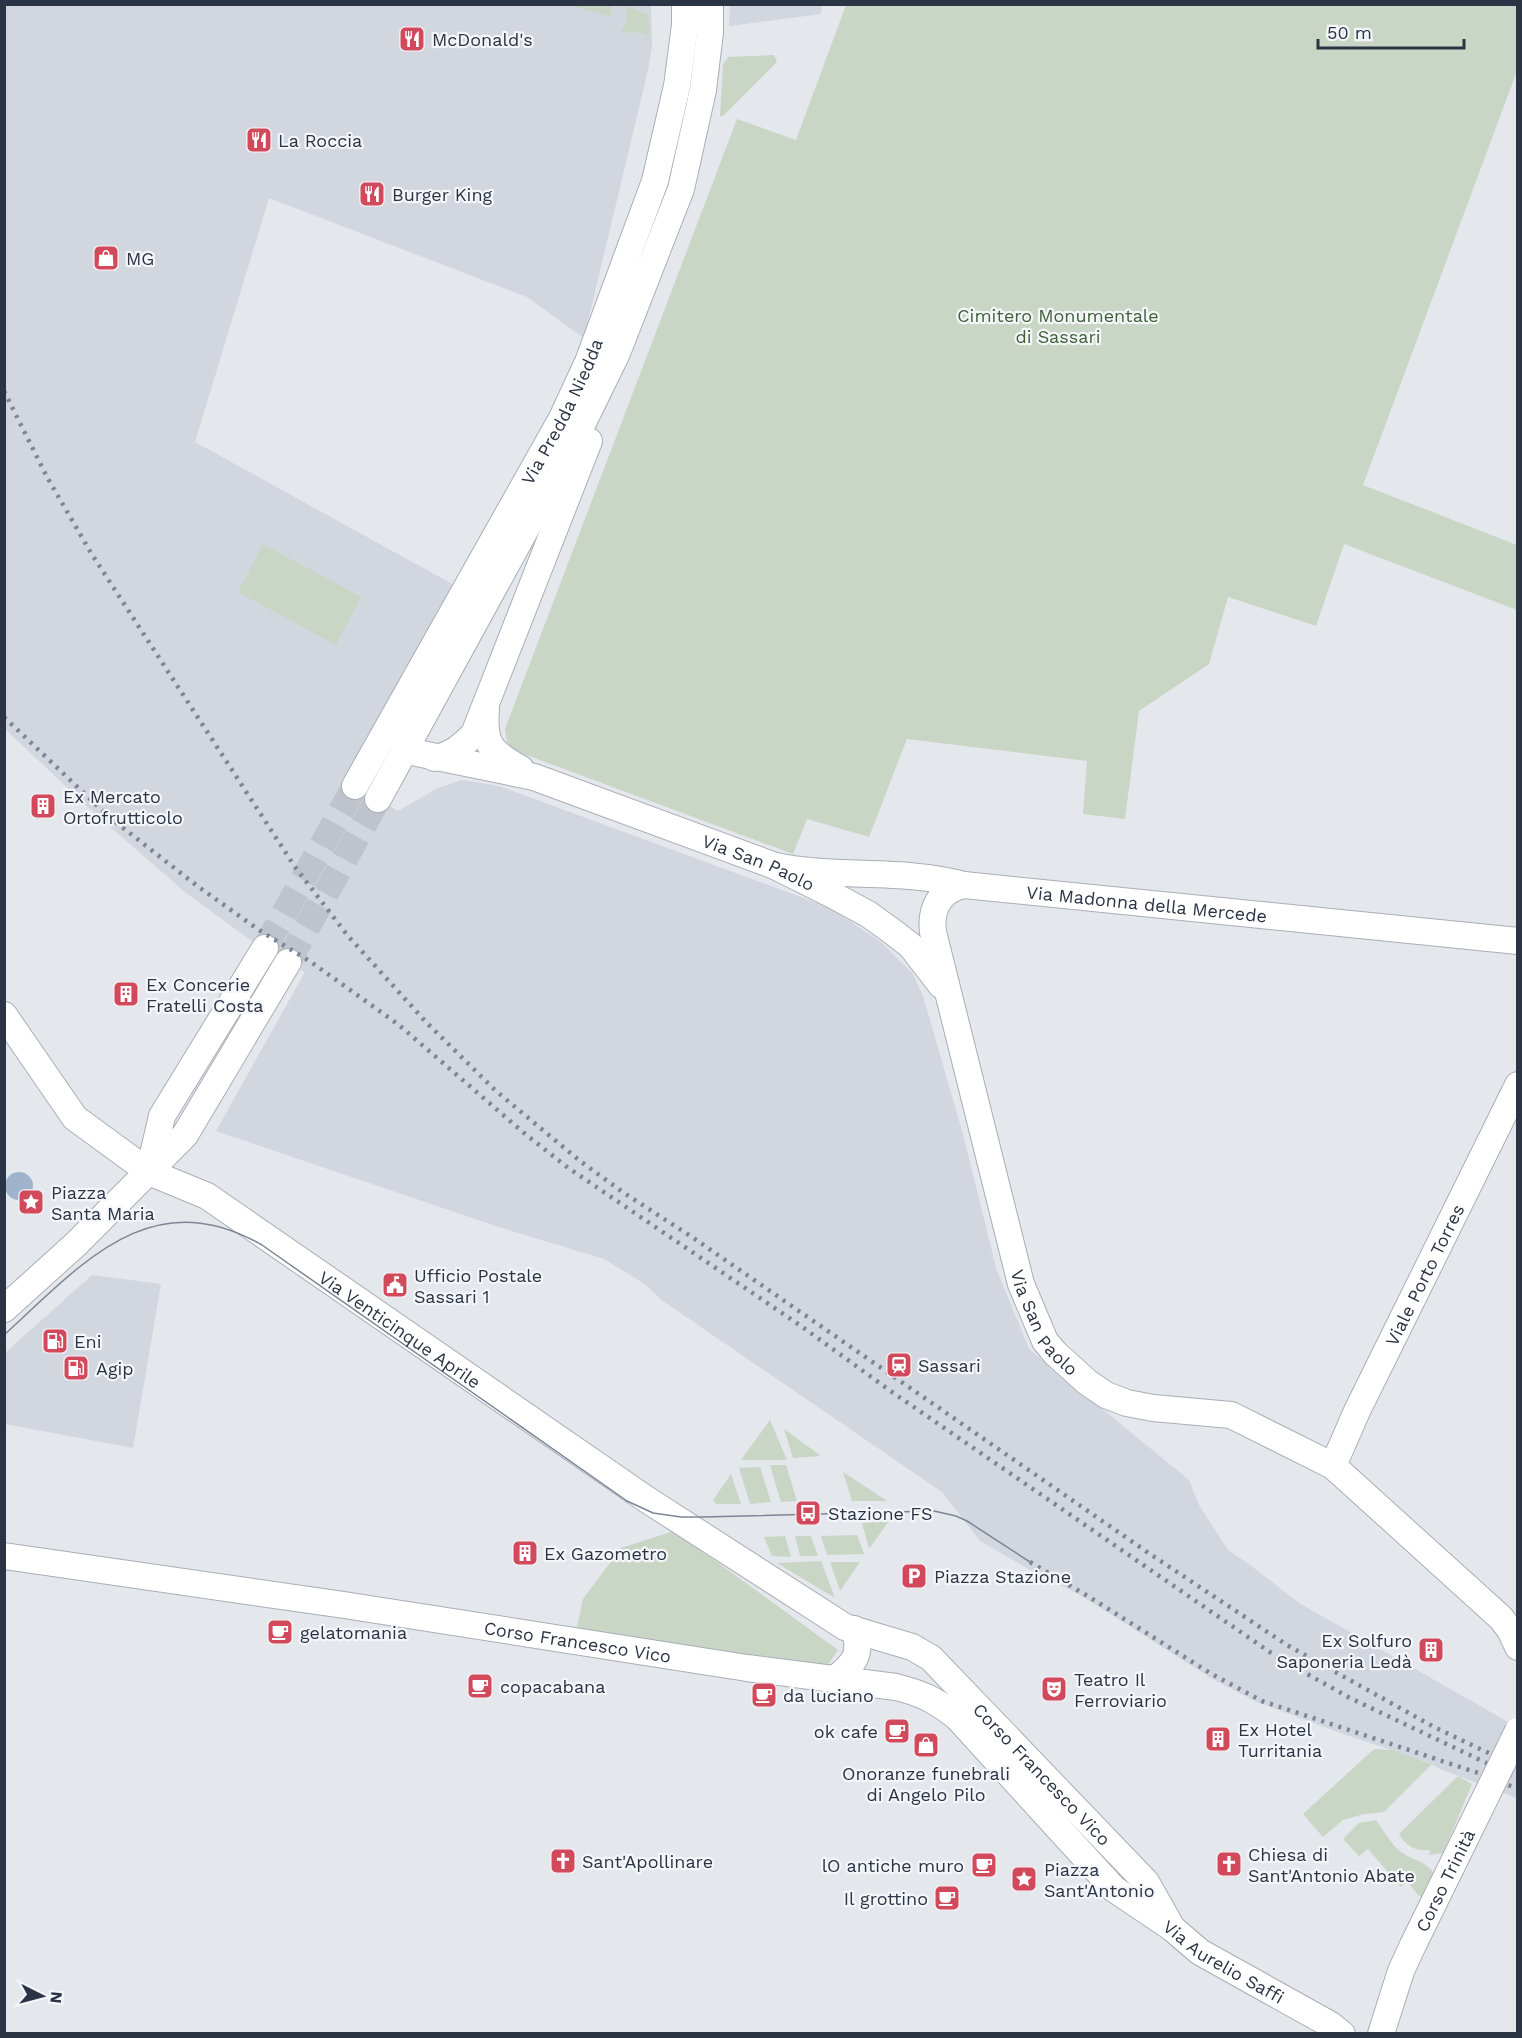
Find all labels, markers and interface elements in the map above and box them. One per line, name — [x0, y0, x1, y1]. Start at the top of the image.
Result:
scale bar — [1318, 12, 1464, 50]
text: 50 m — [1327, 22, 1372, 43]
restaurant icon: McDonald's — [397, 24, 427, 54]
place label: McDonald's — [432, 29, 533, 50]
restaurant icon: La Roccia — [244, 125, 274, 155]
place label: La Roccia — [278, 130, 362, 151]
restaurant icon: Burger King — [357, 179, 387, 209]
place label: Burger King — [392, 184, 493, 205]
shop icon: MG — [91, 243, 121, 273]
place label: MG — [126, 248, 154, 269]
park label: Cimitero Monumentale di Sassari — [957, 305, 1159, 347]
street label: Via Predda Niedda — [516, 336, 606, 488]
place label: Ex Mercato Ortofrutticolo — [63, 786, 183, 828]
building icon: Ex Mercato Ortofrutticolo — [28, 791, 58, 821]
street label: Via San Paolo — [699, 830, 818, 895]
street label: Via Madonna della Mercede — [1025, 881, 1268, 926]
place label: Ex Concerie Fratelli Costa — [146, 974, 263, 1016]
building icon: Ex Concerie Fratelli Costa — [111, 979, 141, 1009]
place label: Piazza Santa Maria — [51, 1182, 155, 1224]
place icon: Piazza Santa Maria — [16, 1187, 46, 1217]
street label: Viale Porto Torres — [1381, 1200, 1468, 1349]
place label: Ufficio Postale Sassari 1 — [414, 1265, 542, 1307]
street label: Via Venticinque Aprile — [315, 1266, 485, 1392]
street label: Via San Paolo — [1007, 1267, 1082, 1379]
public building icon: Ufficio Postale Sassari 1 — [380, 1270, 410, 1300]
fuel station icon: Eni — [40, 1326, 70, 1356]
place label: Eni — [74, 1331, 101, 1352]
station icon: Sassari — [884, 1350, 914, 1380]
fuel station icon: Agip — [61, 1353, 91, 1383]
place label: Sassari — [918, 1355, 981, 1376]
place label: Agip — [96, 1358, 134, 1379]
bus stop icon: Stazione FS — [793, 1498, 823, 1528]
place label: Stazione FS — [828, 1503, 933, 1524]
building icon: Ex Gazometro — [510, 1538, 540, 1568]
place label: Ex Gazometro — [544, 1543, 667, 1564]
parking icon: Piazza Stazione — [899, 1561, 929, 1591]
place label: Piazza Stazione — [934, 1566, 1071, 1587]
cafe icon: gelatomania — [265, 1617, 295, 1647]
street label: Corso Francesco Vico — [483, 1617, 673, 1667]
place label: gelatomania — [300, 1622, 407, 1643]
place label: Ex Solfuro Saponeria Ledà — [1276, 1630, 1412, 1672]
building icon: Ex Solfuro Saponeria Ledà — [1416, 1635, 1446, 1665]
place label: Teatro Il Ferroviario — [1074, 1669, 1167, 1711]
cafe icon: copacabana — [465, 1671, 495, 1701]
theatre icon: Teatro Il Ferroviario — [1039, 1674, 1069, 1704]
place label: copacabana — [500, 1676, 605, 1697]
cafe icon: da luciano — [749, 1680, 779, 1710]
place label: da luciano — [783, 1685, 874, 1706]
street label: Corso Francesco Vico — [969, 1698, 1115, 1849]
cafe icon: ok cafe — [882, 1716, 912, 1746]
place label: Ex Hotel Turritania — [1238, 1719, 1322, 1761]
place label: ok cafe — [814, 1721, 878, 1742]
building icon: Ex Hotel Turritania — [1203, 1724, 1233, 1754]
shop icon: Onoranze funebrali di Angelo Pilo — [911, 1730, 941, 1760]
place label: Onoranze funebrali di Angelo Pilo — [842, 1763, 1010, 1805]
street label: Corso Trinità — [1411, 1826, 1479, 1935]
place label: Chiesa di Sant'Antonio Abate — [1248, 1844, 1415, 1886]
church icon: Sant'Apollinare — [548, 1846, 578, 1876]
church icon: Chiesa di Sant'Antonio Abate — [1214, 1849, 1244, 1879]
cafe icon: lO antiche muro — [969, 1850, 999, 1880]
place label: Sant'Apollinare — [582, 1851, 713, 1872]
place label: lO antiche muro — [822, 1855, 964, 1876]
place label: Piazza Sant'Antonio — [1044, 1859, 1154, 1901]
place icon: Piazza Sant'Antonio — [1009, 1864, 1039, 1894]
cafe icon: Il grottino — [932, 1883, 962, 1913]
place label: Il grottino — [844, 1888, 928, 1909]
street label: Via Aurelio Saffi — [1160, 1915, 1288, 2007]
north arrow — [12, 1966, 72, 2026]
text: N — [46, 1991, 66, 2004]

